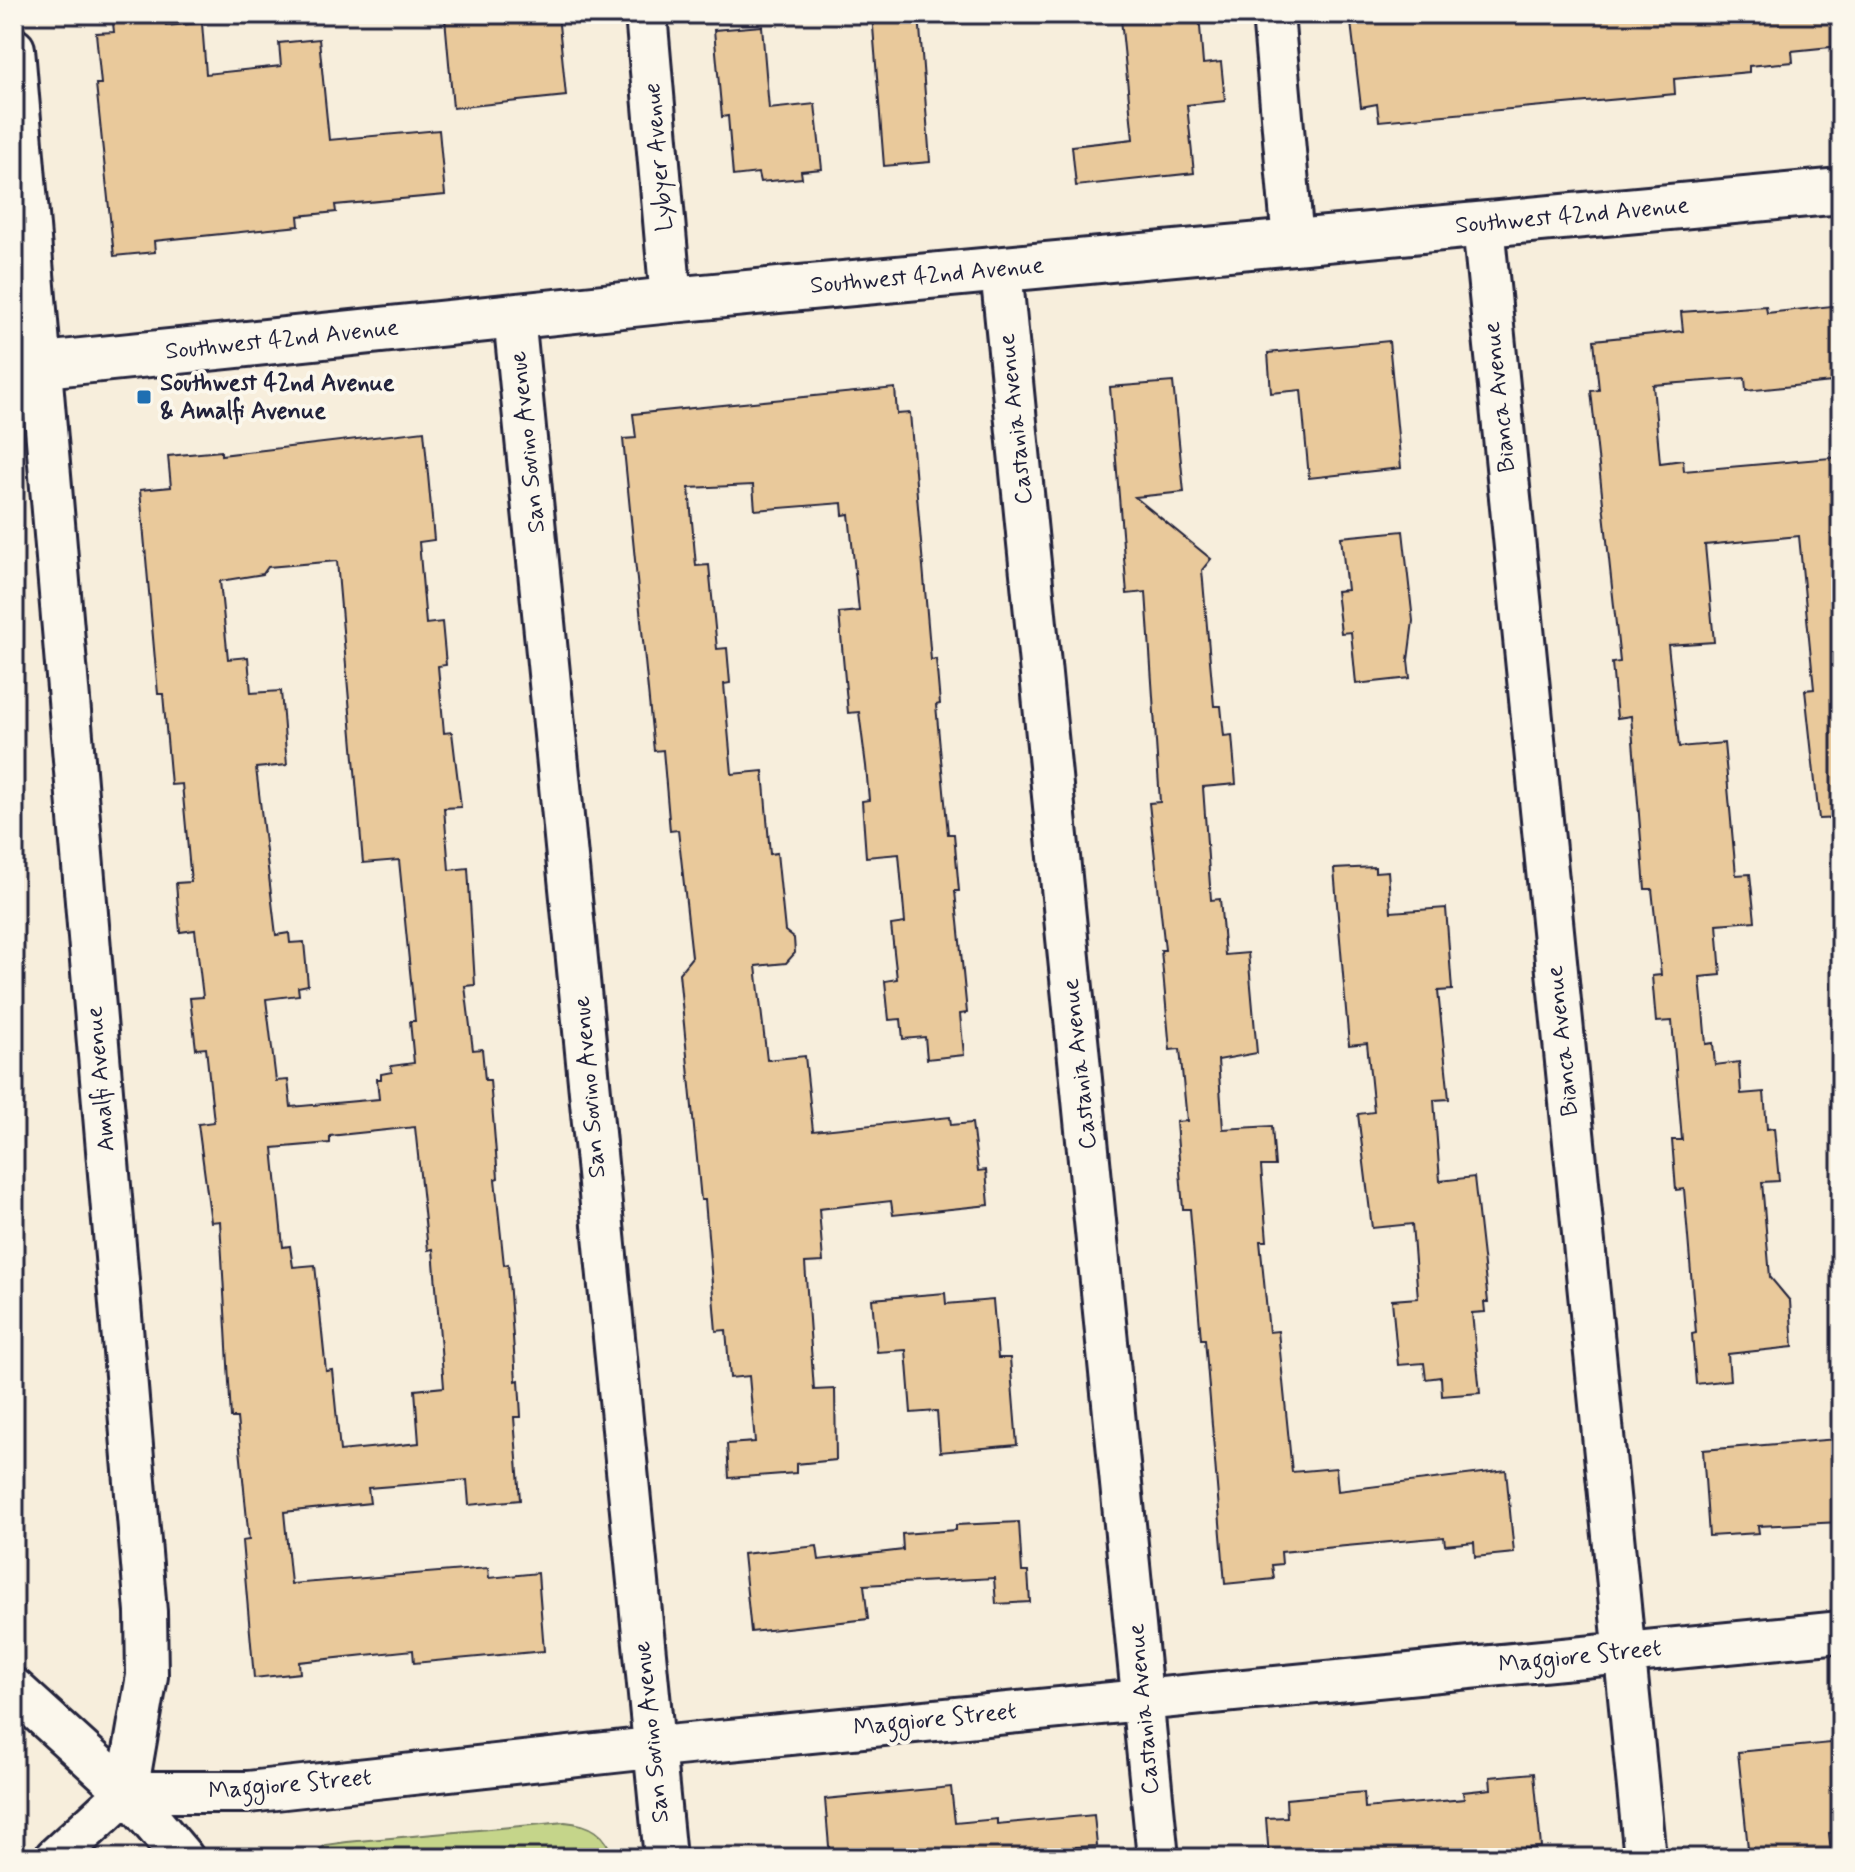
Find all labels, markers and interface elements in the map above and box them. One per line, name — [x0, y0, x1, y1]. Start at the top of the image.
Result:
street label: Lybyer Avenue — [637, 82, 681, 232]
street label: Southwest 42nd Avenue — [1454, 190, 1690, 242]
street label: Southwest 42nd Avenue — [809, 250, 1045, 302]
street label: Southwest 42nd Avenue — [164, 312, 400, 368]
street label: Bianca Avenue — [1477, 320, 1523, 474]
street label: Castania Avenue — [992, 332, 1040, 506]
street label: San Sovino Avenue — [503, 349, 553, 535]
place label: Southwest 42nd Avenue & Amalfi Avenue — [160, 368, 395, 427]
marker: Southwest 42nd Avenue & Amalfi Avenue — [135, 388, 153, 406]
street label: Bianca Avenue — [1540, 964, 1586, 1118]
street label: Castania Avenue — [1056, 977, 1104, 1151]
street label: San Sovino Avenue — [567, 995, 613, 1179]
street label: Amalfi Avenue — [79, 1005, 123, 1153]
street label: Castania Avenue — [1121, 1622, 1167, 1796]
street label: Maggiore Street — [1497, 1633, 1663, 1684]
street label: San Sovino Avenue — [627, 1639, 677, 1825]
street label: Maggiore Street — [852, 1696, 1018, 1747]
street label: Maggiore Street — [207, 1762, 373, 1811]

